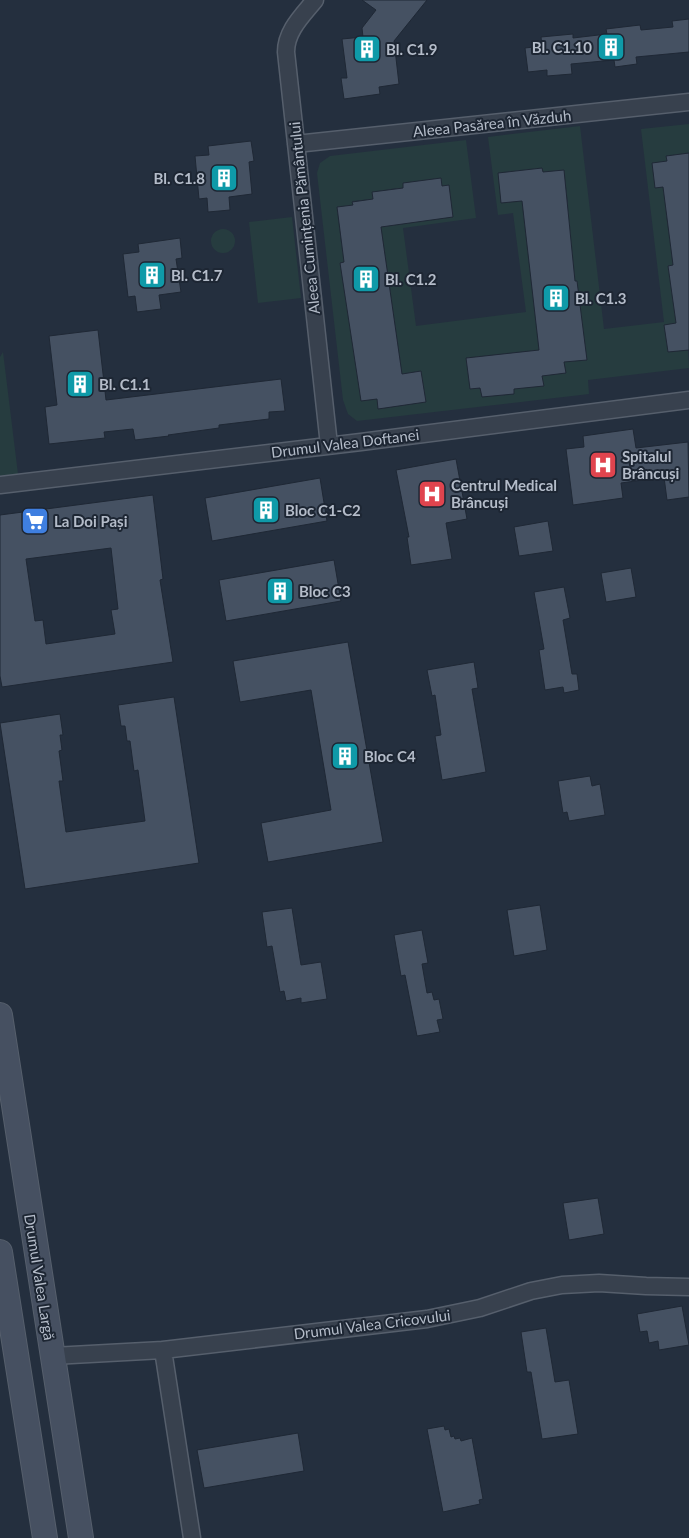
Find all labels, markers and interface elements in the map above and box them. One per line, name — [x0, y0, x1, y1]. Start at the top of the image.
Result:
building icon: Bl. C1.10 — [596, 32, 626, 62]
building icon: Bl. C1.9 — [352, 34, 382, 64]
place label: Bl. C1.10 — [532, 38, 592, 56]
place label: Bl. C1.9 — [386, 40, 438, 58]
street label: Aleea Pasărea în Văzduh — [412, 106, 572, 140]
street label: Aleea Cumințenia Pământului — [285, 121, 323, 315]
building icon: Bl. C1.8 — [209, 163, 239, 193]
place label: Bl. C1.8 — [153, 169, 205, 187]
building icon: Bl. C1.7 — [137, 260, 167, 290]
building icon: Bl. C1.2 — [351, 264, 381, 294]
place label: Bl. C1.7 — [171, 266, 223, 284]
place label: Bl. C1.2 — [385, 270, 437, 288]
building icon: Bl. C1.3 — [541, 283, 571, 313]
place label: Bl. C1.3 — [575, 289, 627, 307]
building icon: Bl. C1.1 — [65, 369, 95, 399]
place label: Bl. C1.1 — [99, 375, 151, 393]
street label: Drumul Valea Doftanei — [270, 425, 420, 461]
place label: Spitalul Brâncuși — [622, 447, 680, 482]
hospital icon: Spitalul Brâncuși — [588, 450, 618, 480]
place label: Centrul Medical Brâncuși — [451, 476, 557, 511]
hospital icon: Centrul Medical Brâncuși — [417, 479, 447, 509]
building icon: Bloc C1-C2 — [251, 495, 281, 525]
place label: Bloc C1-C2 — [285, 501, 361, 519]
supermarket icon: La Doi Pași — [20, 506, 50, 536]
place label: La Doi Pași — [54, 512, 128, 530]
building icon: Bloc C3 — [265, 576, 295, 606]
place label: Bloc C3 — [299, 582, 351, 600]
building icon: Bloc C4 — [330, 741, 360, 771]
place label: Bloc C4 — [364, 747, 416, 765]
street label: Drumul Valea Largă — [21, 1213, 59, 1341]
street label: Drumul Valea Cricovului — [293, 1305, 451, 1343]

